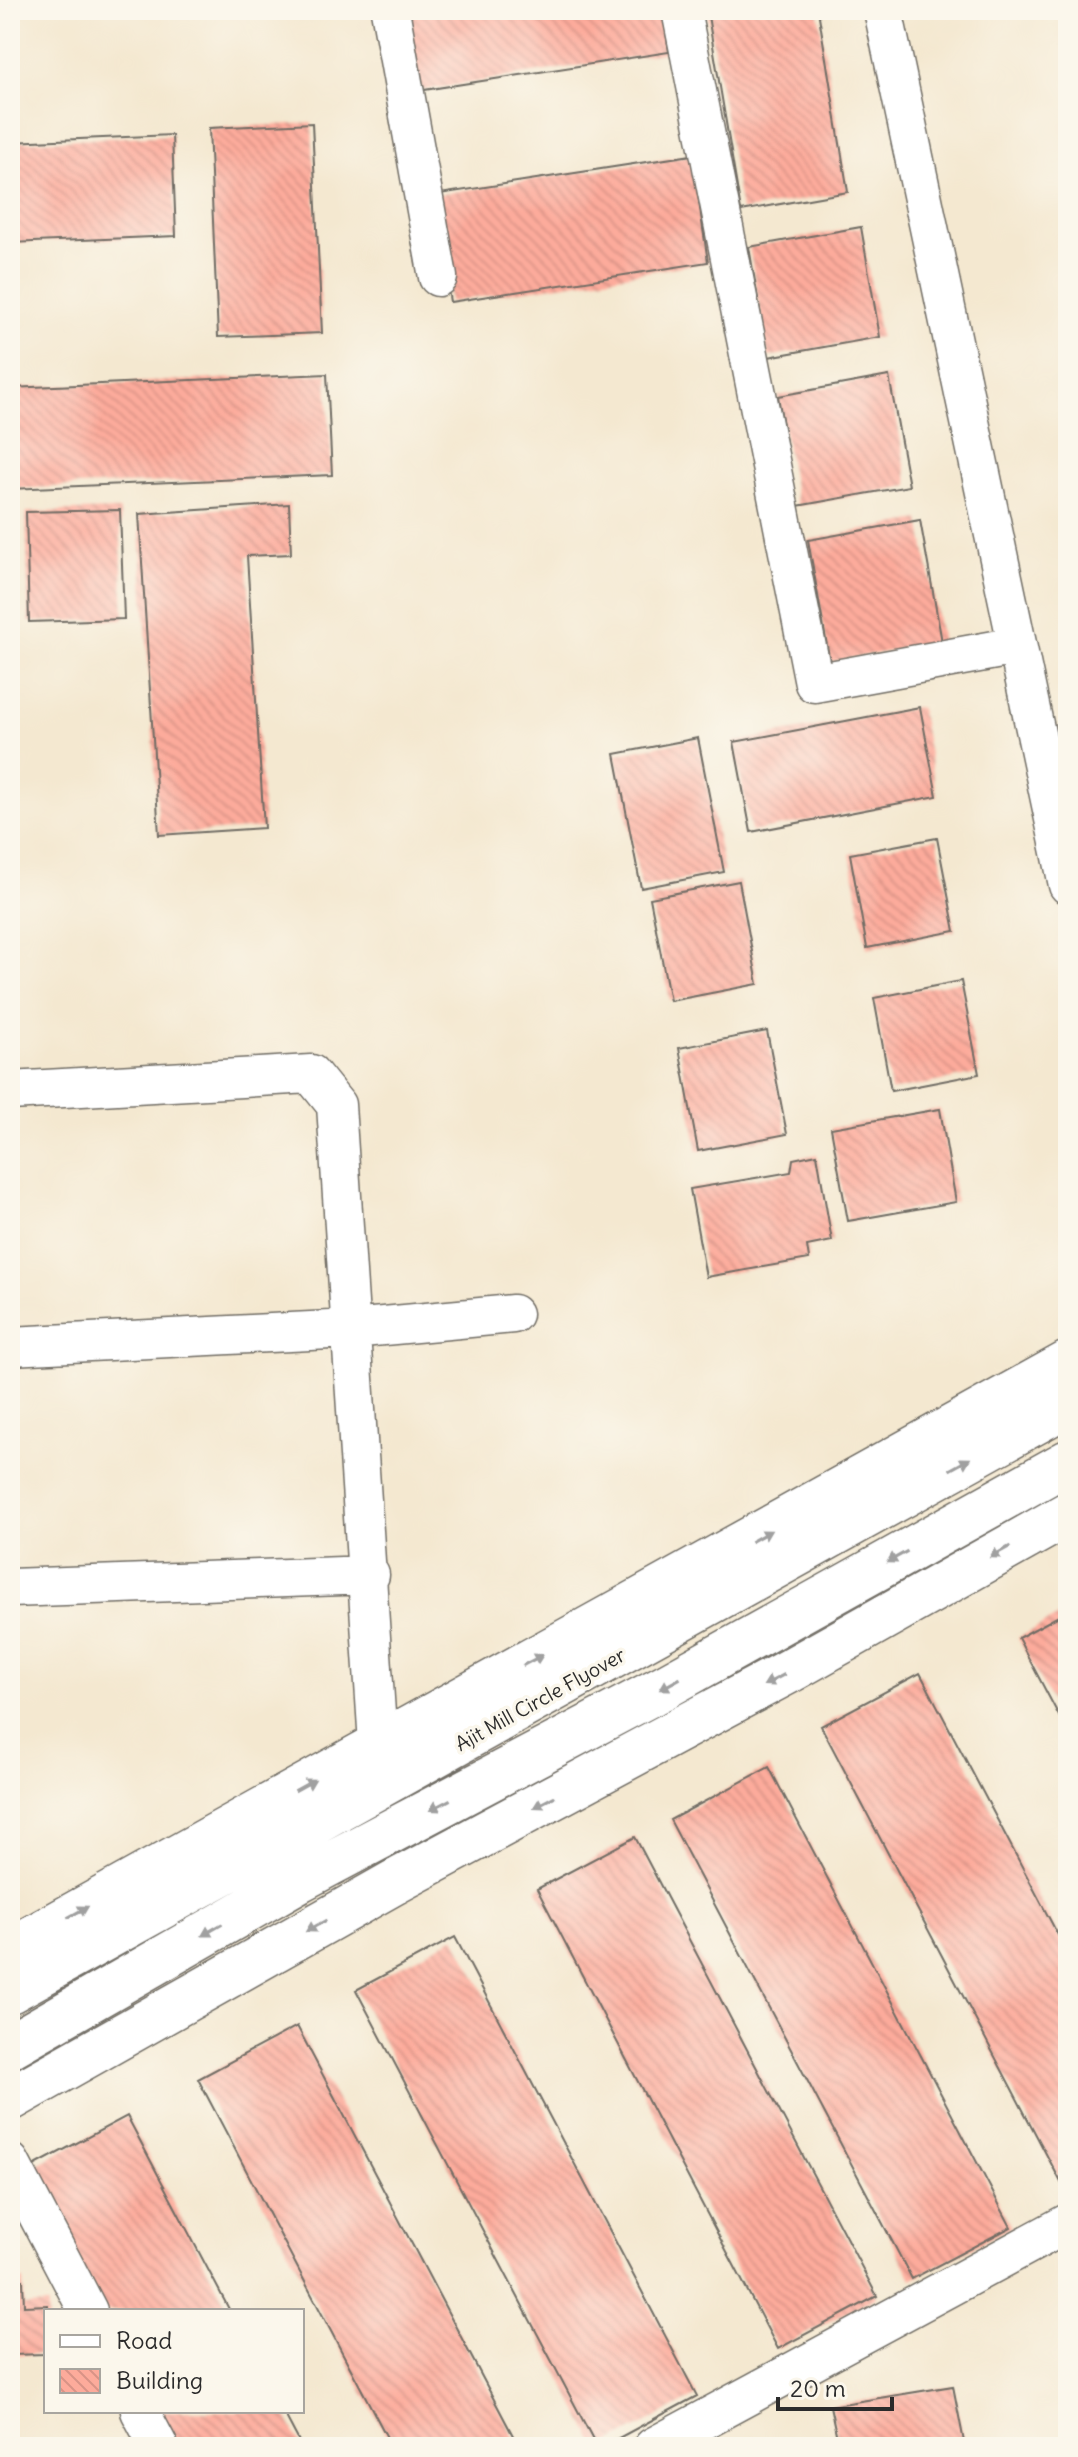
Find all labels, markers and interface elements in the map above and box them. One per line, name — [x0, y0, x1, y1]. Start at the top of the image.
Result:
one-way arrow — [948, 1457, 971, 1471]
one-way arrow — [750, 1529, 773, 1543]
one-way arrow — [989, 1545, 1011, 1559]
one-way arrow — [886, 1550, 908, 1564]
street label: Ajit Mill Circle Flyover — [451, 1642, 629, 1756]
one-way arrow — [522, 1653, 544, 1667]
one-way arrow — [762, 1673, 785, 1686]
one-way arrow — [658, 1677, 681, 1691]
one-way arrow — [294, 1778, 316, 1792]
one-way arrow — [533, 1794, 555, 1808]
one-way arrow — [429, 1798, 451, 1812]
one-way arrow — [67, 1905, 89, 1919]
one-way arrow — [305, 1919, 327, 1933]
one-way arrow — [201, 1923, 223, 1937]
legend — [44, 2309, 304, 2413]
text: Road — [116, 2325, 172, 2355]
scale bar — [778, 2361, 892, 2411]
text: Building — [116, 2365, 203, 2395]
text: 20 m — [790, 2373, 846, 2403]

